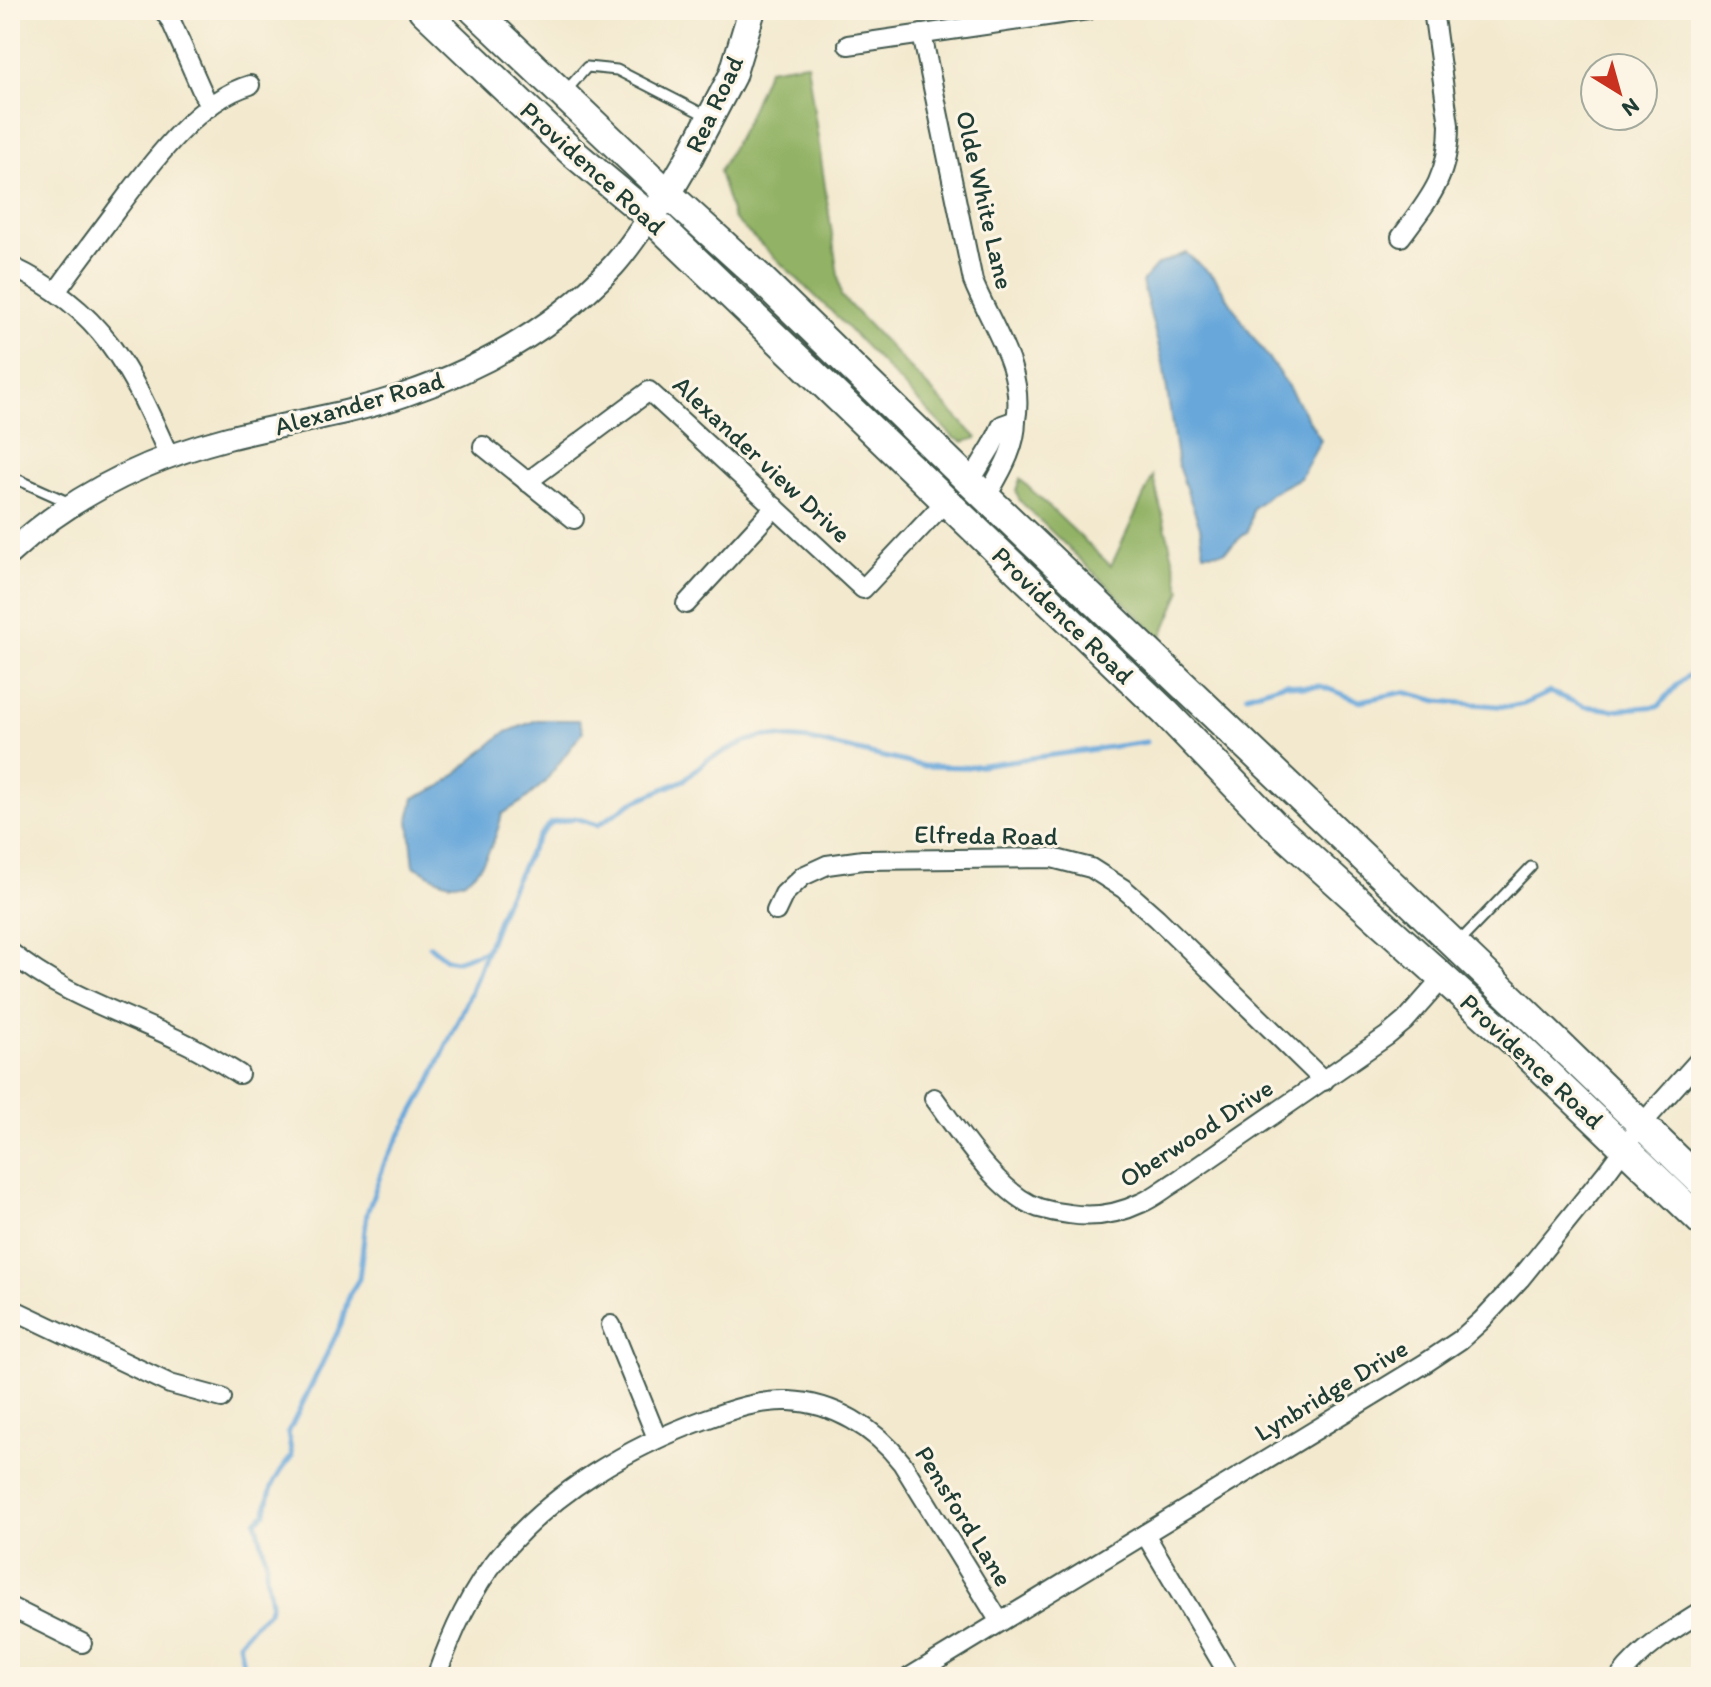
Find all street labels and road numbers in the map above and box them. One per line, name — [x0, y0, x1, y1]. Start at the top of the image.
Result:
street label: Rea Road — [678, 50, 751, 158]
street label: Providence Road — [513, 94, 673, 242]
street label: Olde White Lane — [949, 108, 1021, 292]
street label: Alexander Road — [271, 364, 447, 442]
street label: Alexander view Drive — [666, 368, 858, 550]
street label: Providence Road — [985, 539, 1141, 691]
street label: Elfreda Road — [914, 818, 1058, 852]
street label: Providence Road — [1453, 986, 1611, 1136]
street label: Oberwood Drive — [1113, 1071, 1279, 1195]
street label: Lynbridge Drive — [1248, 1332, 1414, 1448]
street label: Pensford Lane — [908, 1440, 1020, 1592]

